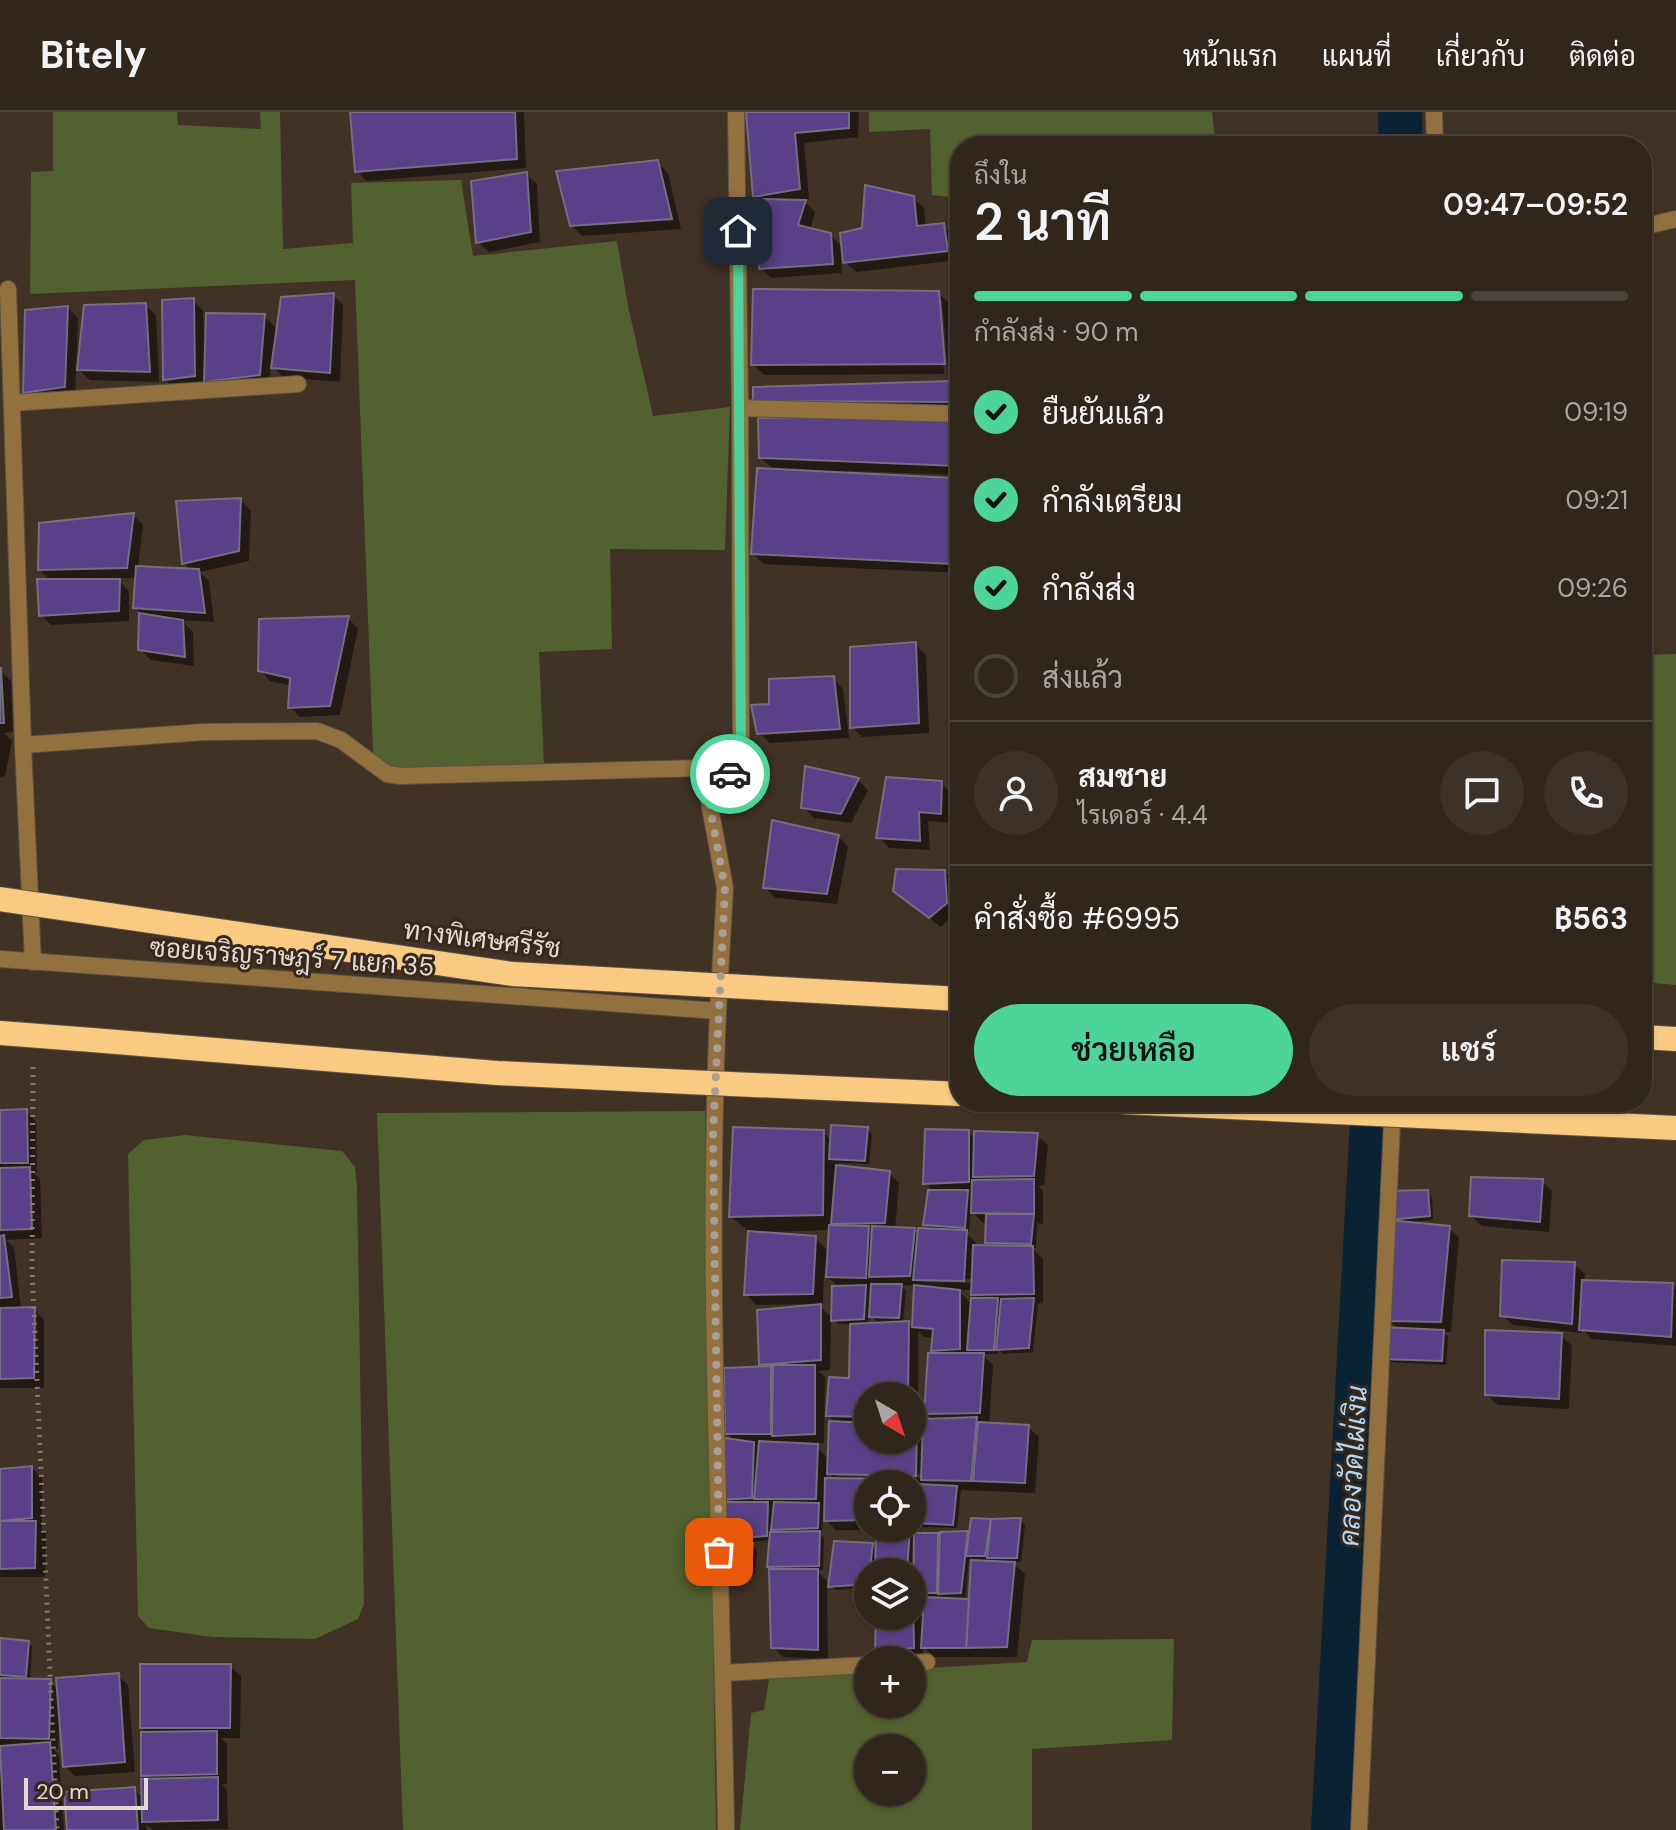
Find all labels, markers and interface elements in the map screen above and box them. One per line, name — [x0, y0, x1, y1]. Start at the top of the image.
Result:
text: Bitely — [40, 30, 147, 80]
text: หน้าแรก — [1183, 38, 1278, 75]
text: แผนที่ — [1322, 38, 1392, 75]
text: เกี่ยวกับ — [1436, 38, 1525, 75]
text: ติดต่อ — [1569, 38, 1636, 75]
text: ถึงใน — [974, 158, 1027, 192]
text: 09:47–09:52 — [1443, 185, 1628, 224]
text: 2 นาที — [974, 188, 1111, 256]
pin — [704, 197, 772, 265]
icon: home — [716, 209, 760, 253]
text: กำลังส่ง · 90 m — [974, 315, 1139, 349]
icon: check — [974, 390, 1018, 434]
text: ยืนยันแล้ว — [1042, 394, 1165, 433]
text: 09:19 — [1564, 395, 1628, 429]
icon: check — [974, 478, 1018, 522]
text: กำลังเตรียม — [1042, 482, 1182, 521]
text: 09:21 — [1566, 483, 1628, 517]
icon: check — [974, 566, 1018, 610]
text: กำลังส่ง — [1042, 570, 1136, 609]
text: 09:26 — [1557, 571, 1628, 605]
text: ส่งแล้ว — [1042, 658, 1123, 697]
courier — [690, 734, 770, 814]
button: person — [974, 751, 1058, 835]
button: chat — [1440, 751, 1524, 835]
button: phone — [1544, 751, 1628, 835]
icon: car — [708, 752, 752, 796]
text: สมชาย — [1078, 757, 1167, 796]
text: ไรเดอร์ · 4.4 — [1078, 798, 1208, 832]
text: คำสั่งซื้อ #6995 — [974, 899, 1180, 938]
text: ฿563 — [1554, 899, 1628, 938]
street label: ทางพิเศษศรีรัช — [401, 912, 563, 966]
street label: ซอยเจริญราษฎร์ 7 แยก 35 — [149, 930, 435, 985]
button: ช่วยเหลือ — [974, 1004, 1293, 1096]
button: แชร์ — [1309, 1004, 1628, 1096]
north arrow — [854, 1382, 926, 1454]
map controls — [854, 1382, 926, 1806]
water label: คลองวัดไผ่เงิน — [1329, 1385, 1376, 1547]
button: locate — [854, 1470, 926, 1542]
pin — [685, 1518, 753, 1586]
icon: bag — [697, 1530, 741, 1574]
button: layers — [854, 1558, 926, 1630]
button: + — [854, 1646, 926, 1718]
button: − — [854, 1734, 926, 1806]
scale bar — [24, 1774, 148, 1810]
text: 20 m — [36, 1777, 89, 1806]

